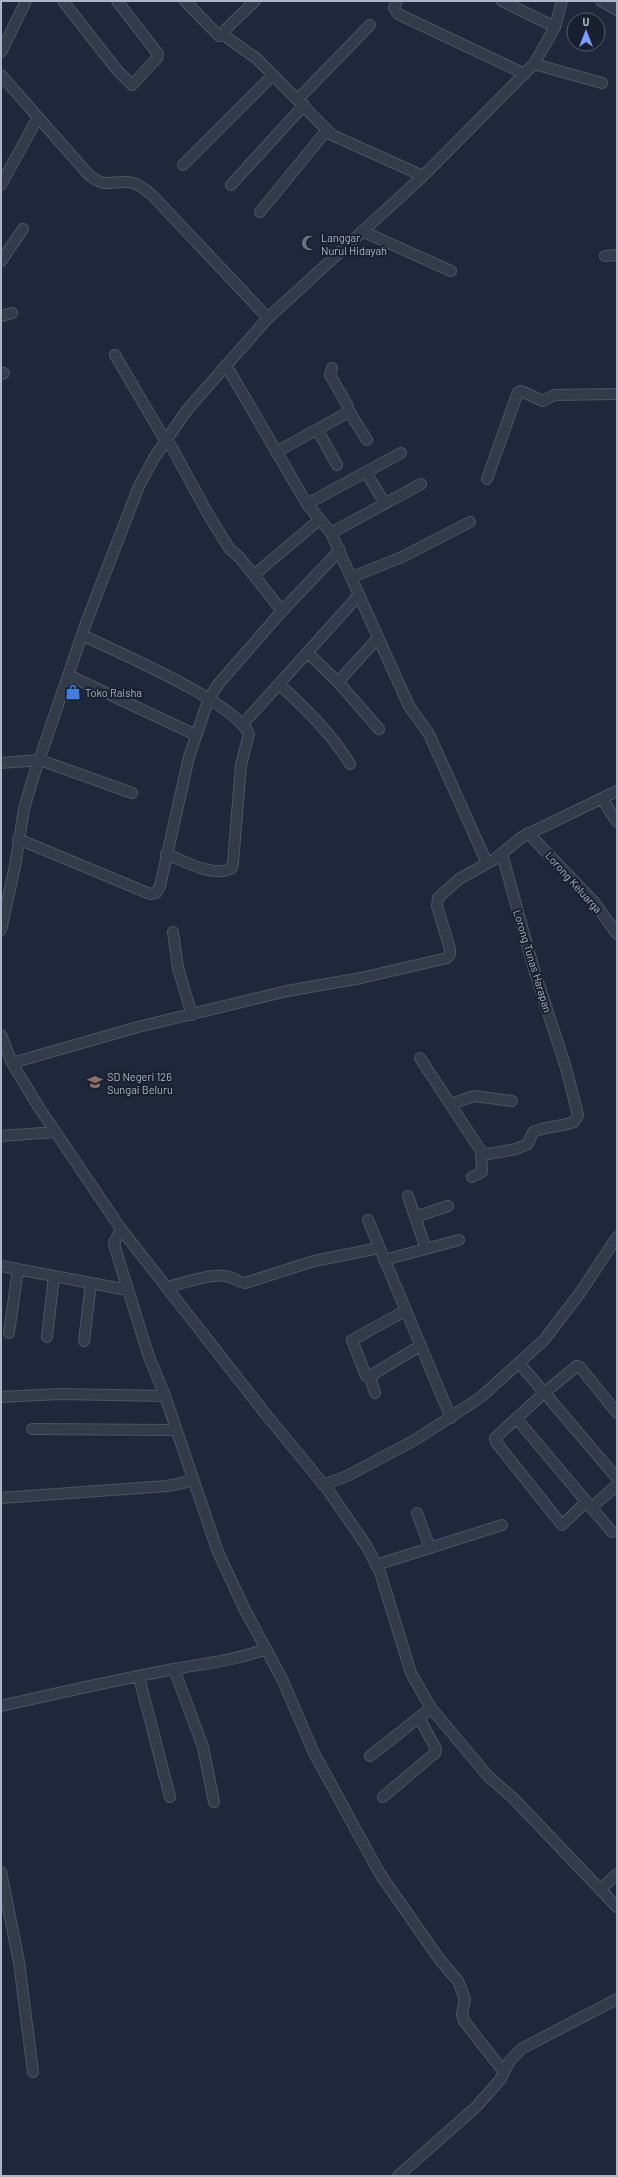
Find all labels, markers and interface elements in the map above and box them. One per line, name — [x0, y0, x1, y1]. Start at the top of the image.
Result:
north arrow — [566, 12, 606, 52]
text: U — [583, 15, 590, 28]
place label: Langgar Nurul Hidayah — [321, 231, 387, 257]
mosque icon: Langgar Nurul Hidayah — [300, 234, 318, 252]
shop icon: Toko Raisha — [64, 683, 82, 701]
place label: Toko Raisha — [85, 686, 142, 699]
street label: Lorong Keluarga — [543, 849, 605, 915]
street label: Lorong Tunas Harapan — [511, 908, 555, 1014]
place label: SD Negeri 126 Sungai Beluru — [107, 1070, 173, 1096]
school or university icon: SD Negeri 126 Sungai Beluru — [86, 1073, 104, 1091]

